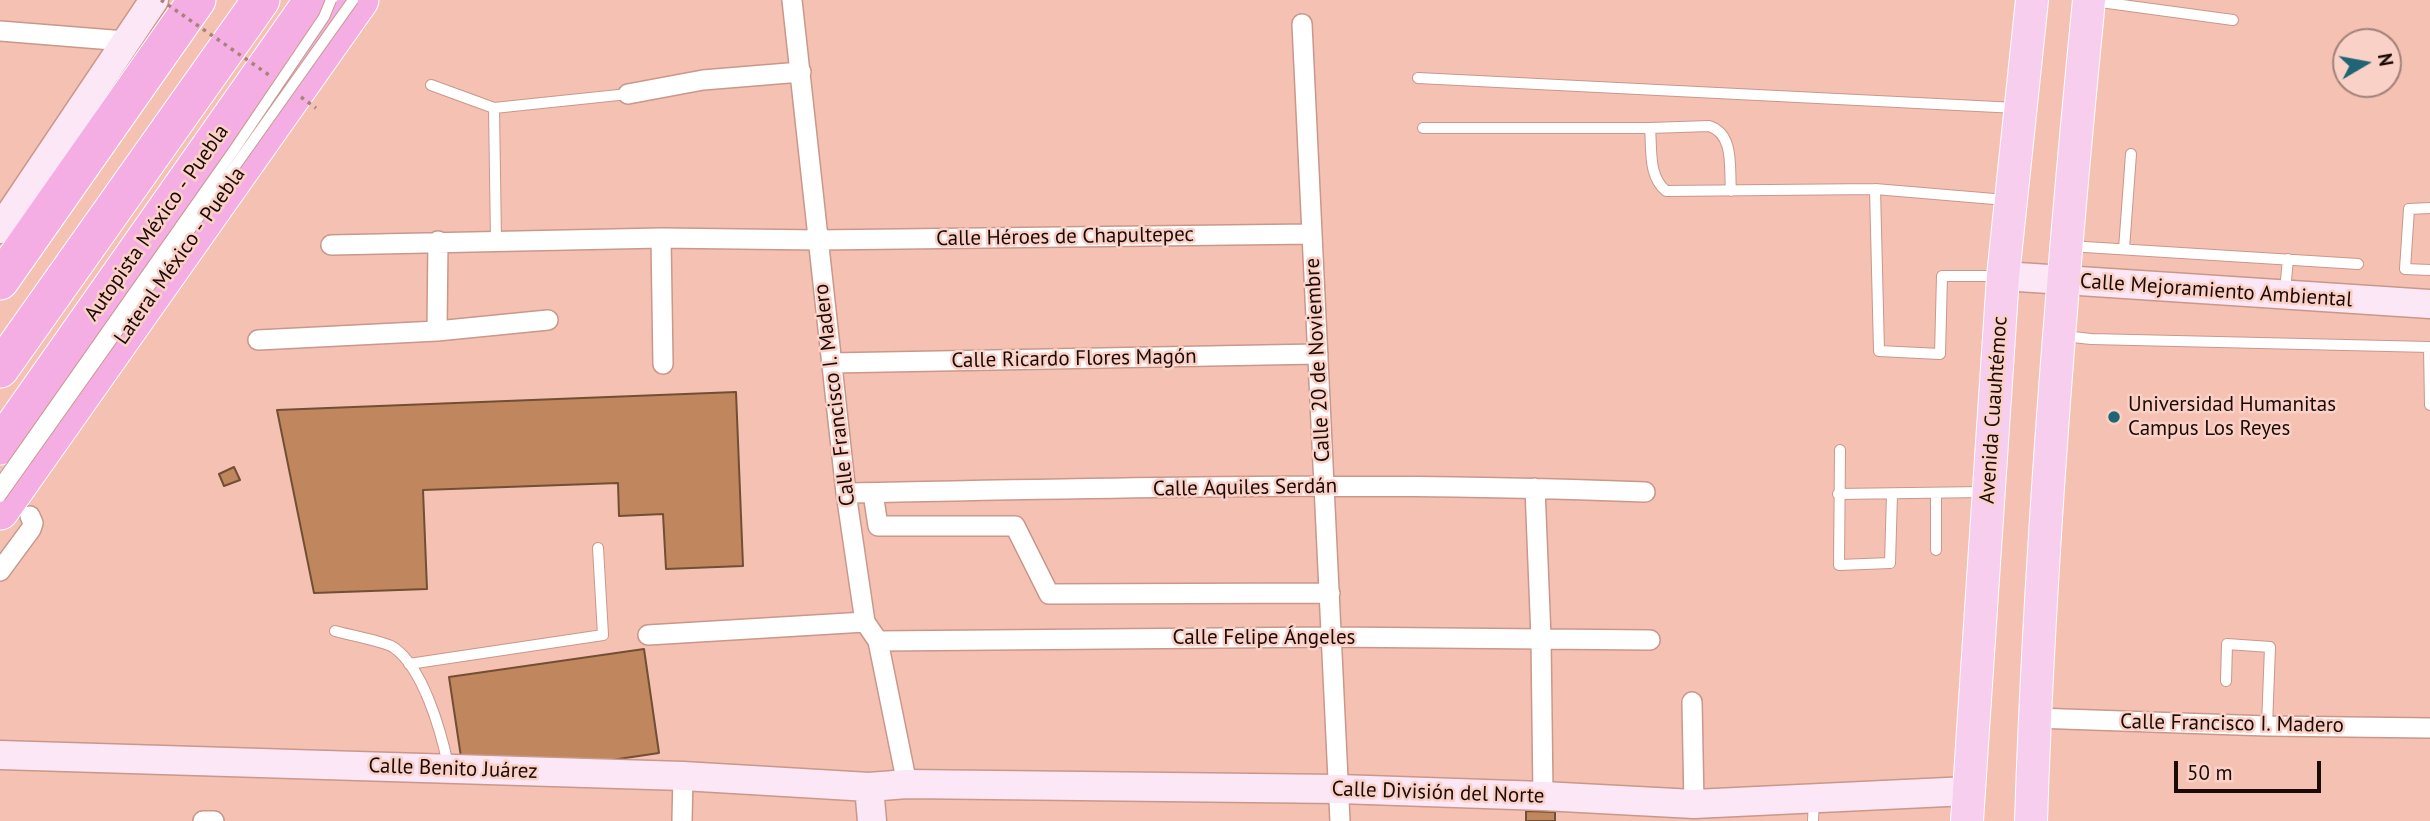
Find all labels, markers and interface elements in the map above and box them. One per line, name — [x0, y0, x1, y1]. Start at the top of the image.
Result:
north arrow — [2332, 28, 2402, 98]
text: N — [2373, 51, 2399, 68]
street label: Autopista México - Puebla — [80, 120, 234, 326]
street label: Lateral México - Puebla — [109, 162, 251, 350]
street label: Calle Héroes de Chapultepec — [936, 222, 1194, 252]
street label: Calle 20 de Noviembre — [1300, 257, 1336, 463]
street label: Calle Mejoramiento Ambiental — [2079, 269, 2353, 313]
street label: Calle Francisco I. Madero — [809, 282, 861, 508]
street label: Avenida Cuauhtémoc — [1975, 315, 2013, 505]
street label: Calle Ricardo Flores Magón — [951, 344, 1197, 374]
place label: Universidad Humanitas Campus Los Reyes — [2128, 392, 2336, 442]
marker: Universidad Humanitas Campus Los Reyes — [2106, 409, 2122, 425]
street label: Calle Aquiles Serdán — [1153, 474, 1337, 502]
street label: Calle Felipe Ángeles — [1173, 625, 1355, 651]
street label: Calle Francisco I. Madero — [2120, 709, 2344, 739]
scale bar — [2178, 748, 2325, 792]
street label: Calle Benito Juárez — [368, 753, 538, 785]
text: 50 m — [2187, 759, 2233, 786]
street label: Calle División del Norte — [1331, 777, 1545, 809]

